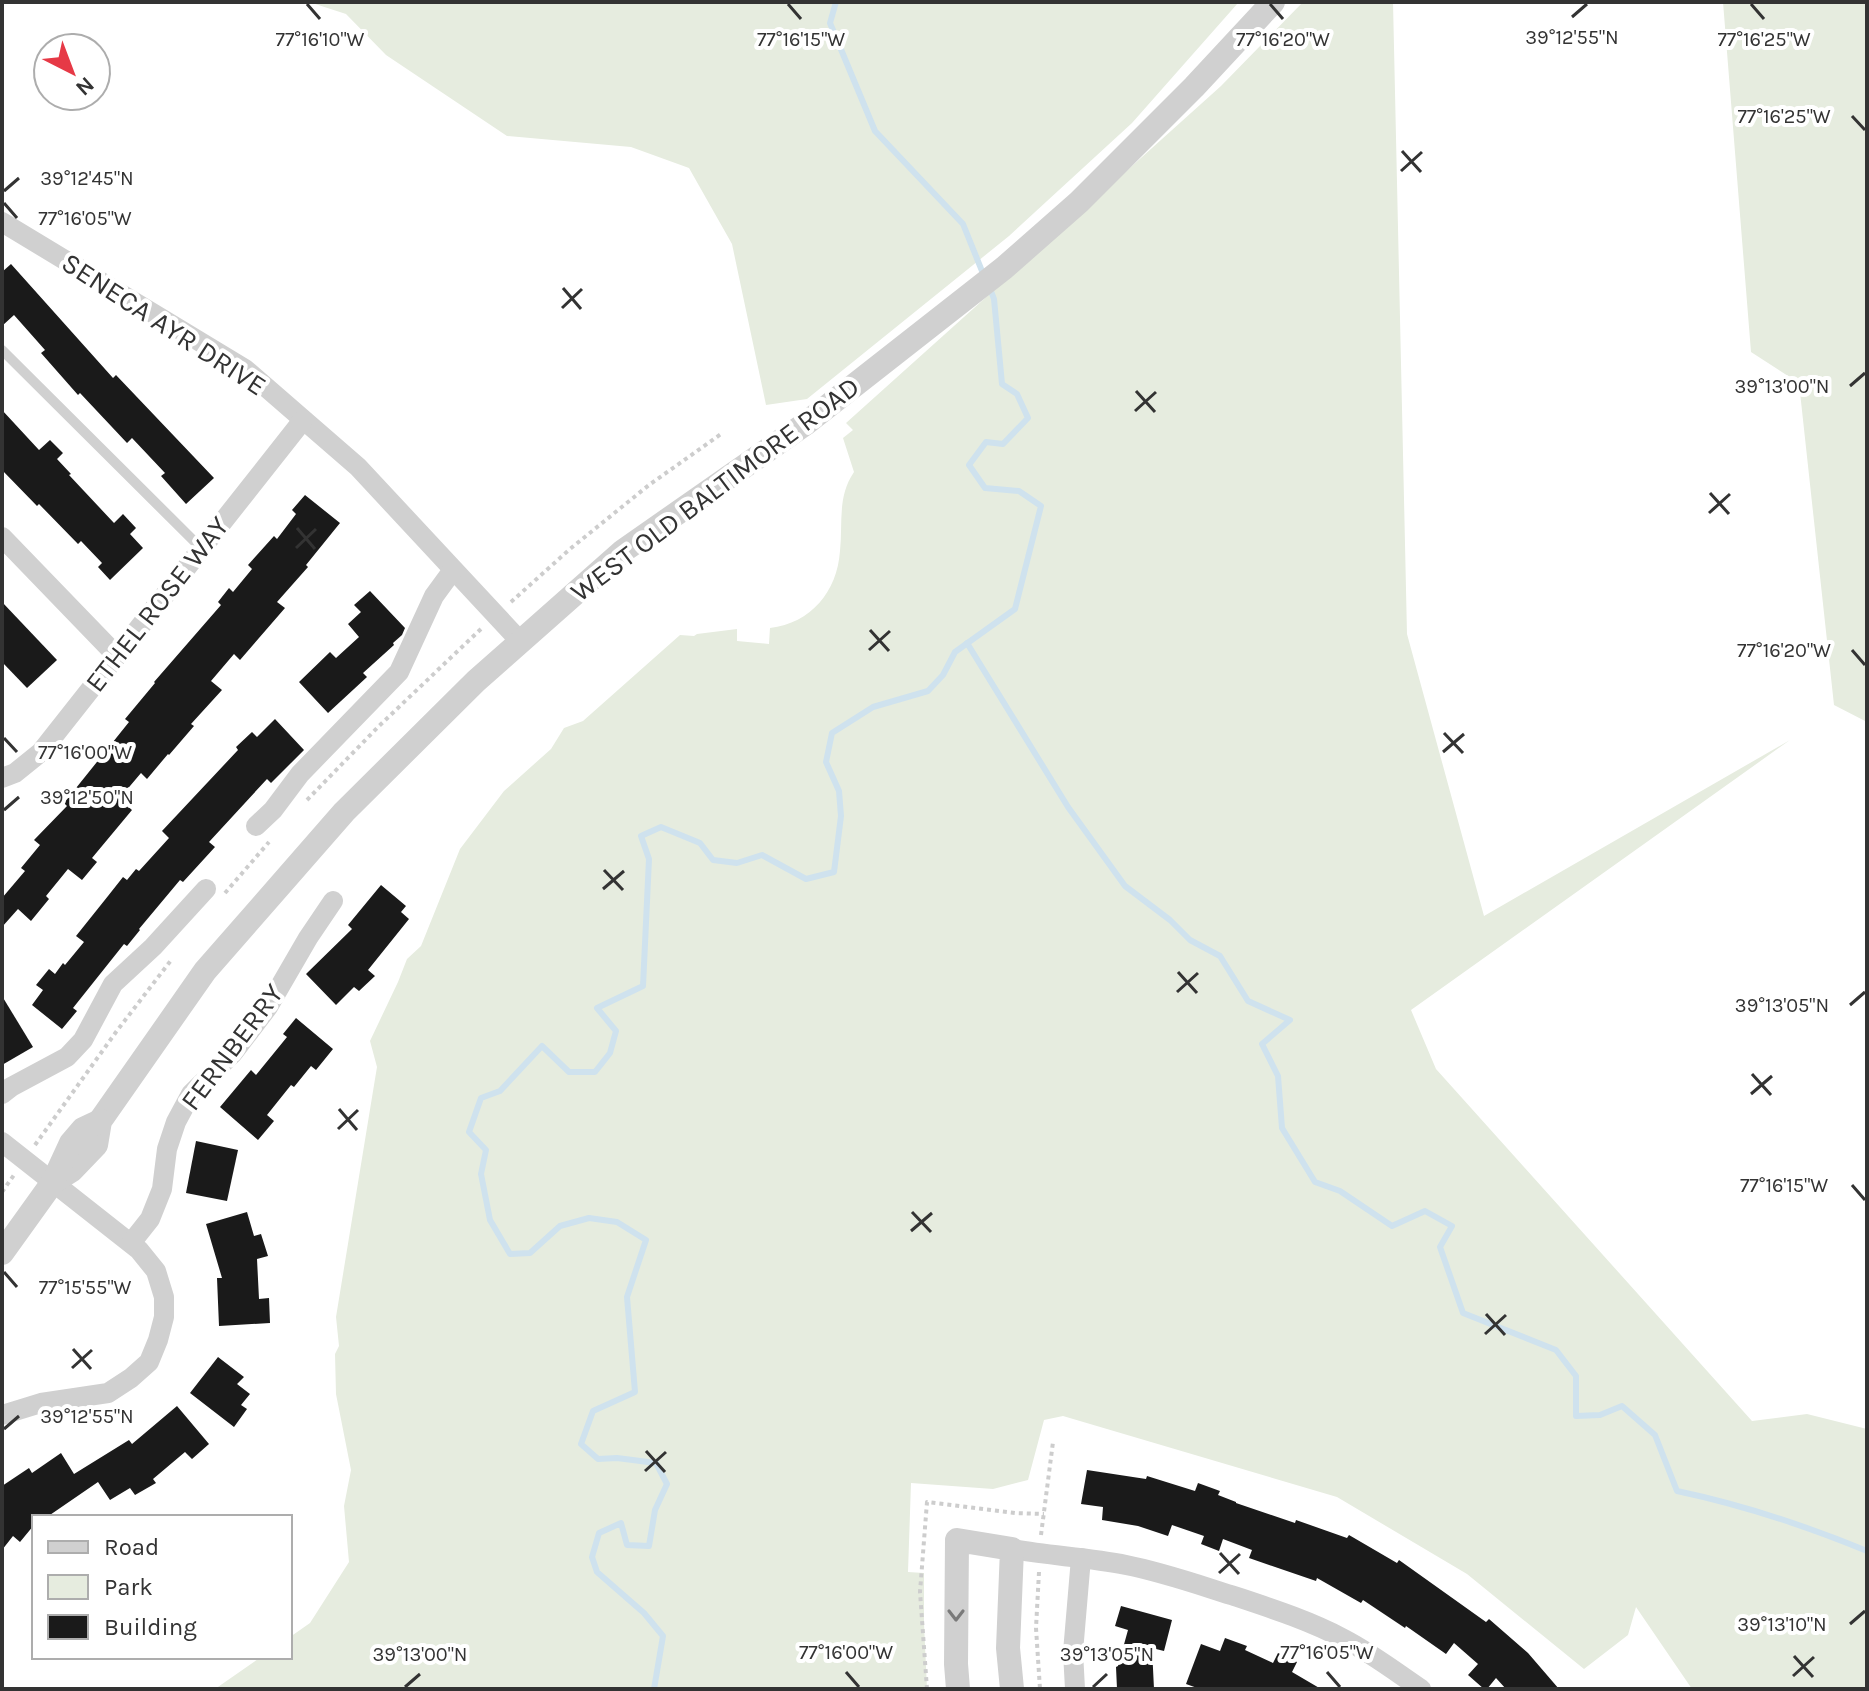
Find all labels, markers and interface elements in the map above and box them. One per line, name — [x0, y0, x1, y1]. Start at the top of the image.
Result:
text: 39°12'55"N — [1525, 26, 1619, 49]
text: 77°16'10"W — [276, 28, 365, 51]
text: 77°16'15"W — [757, 28, 845, 51]
text: 77°16'20"W — [1236, 28, 1330, 51]
text: 77°16'25"W — [1717, 28, 1811, 51]
north arrow — [32, 32, 112, 112]
text: N — [70, 71, 99, 101]
text: 77°16'25"W — [1737, 105, 1831, 128]
text: 39°12'45"N — [40, 167, 134, 190]
text: 77°16'05"W — [38, 207, 132, 230]
street label: SENECA AYR DRIVE — [56, 246, 272, 402]
street label: WEST OLD BALTIMORE ROAD — [564, 370, 866, 608]
text: 39°13'00"N — [1735, 375, 1829, 398]
street label: ETHEL ROSE WAY — [78, 509, 236, 698]
text: 77°16'20"W — [1737, 639, 1831, 662]
text: 77°16'00"W — [38, 741, 132, 764]
text: 39°12'50"N — [40, 786, 134, 809]
street label: FERNBERRY — [174, 977, 291, 1117]
text: 39°13'05"N — [1735, 994, 1829, 1017]
text: 77°16'15"W — [1740, 1174, 1828, 1197]
text: 77°15'55"W — [39, 1276, 131, 1299]
text: 39°12'55"N — [40, 1405, 134, 1428]
legend — [32, 1515, 292, 1659]
text: Road — [104, 1533, 159, 1561]
text: Park — [104, 1573, 153, 1601]
one-way arrow — [947, 1609, 965, 1622]
text: Building — [104, 1613, 197, 1641]
text: 39°13'10"N — [1737, 1613, 1827, 1636]
text: 77°16'00"W — [799, 1641, 893, 1664]
text: 77°16'05"W — [1280, 1641, 1374, 1664]
text: 39°13'00"N — [373, 1643, 467, 1666]
text: 39°13'05"N — [1060, 1643, 1154, 1666]

